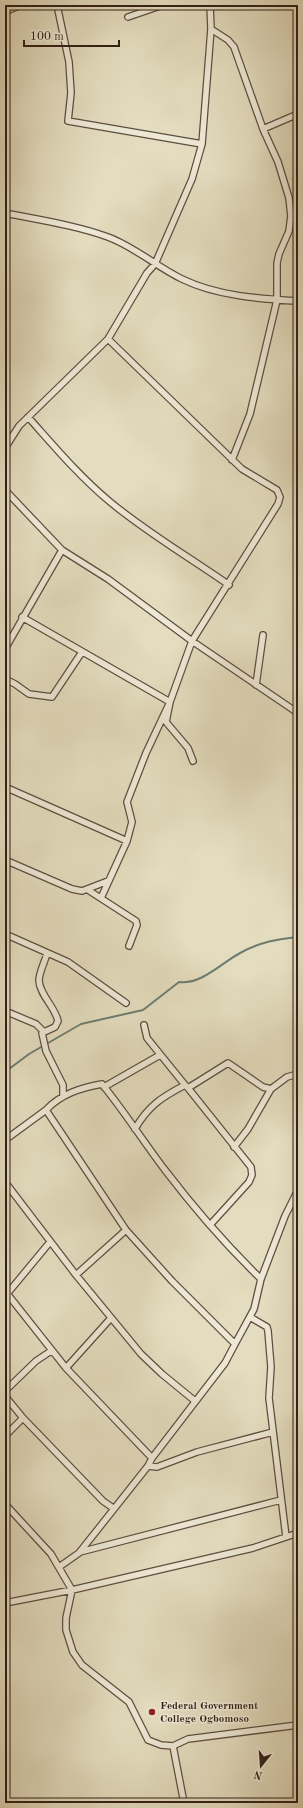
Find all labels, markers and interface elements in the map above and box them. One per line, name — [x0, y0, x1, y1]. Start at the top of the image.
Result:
scale bar — [24, 22, 119, 48]
text: 100 m — [30, 31, 64, 43]
place label: Federal Government College Ogbomoso — [160, 1701, 258, 1725]
marker: Federal Government College Ogbomoso — [147, 1707, 157, 1717]
north arrow — [241, 1746, 281, 1786]
text: N — [252, 1767, 264, 1781]

